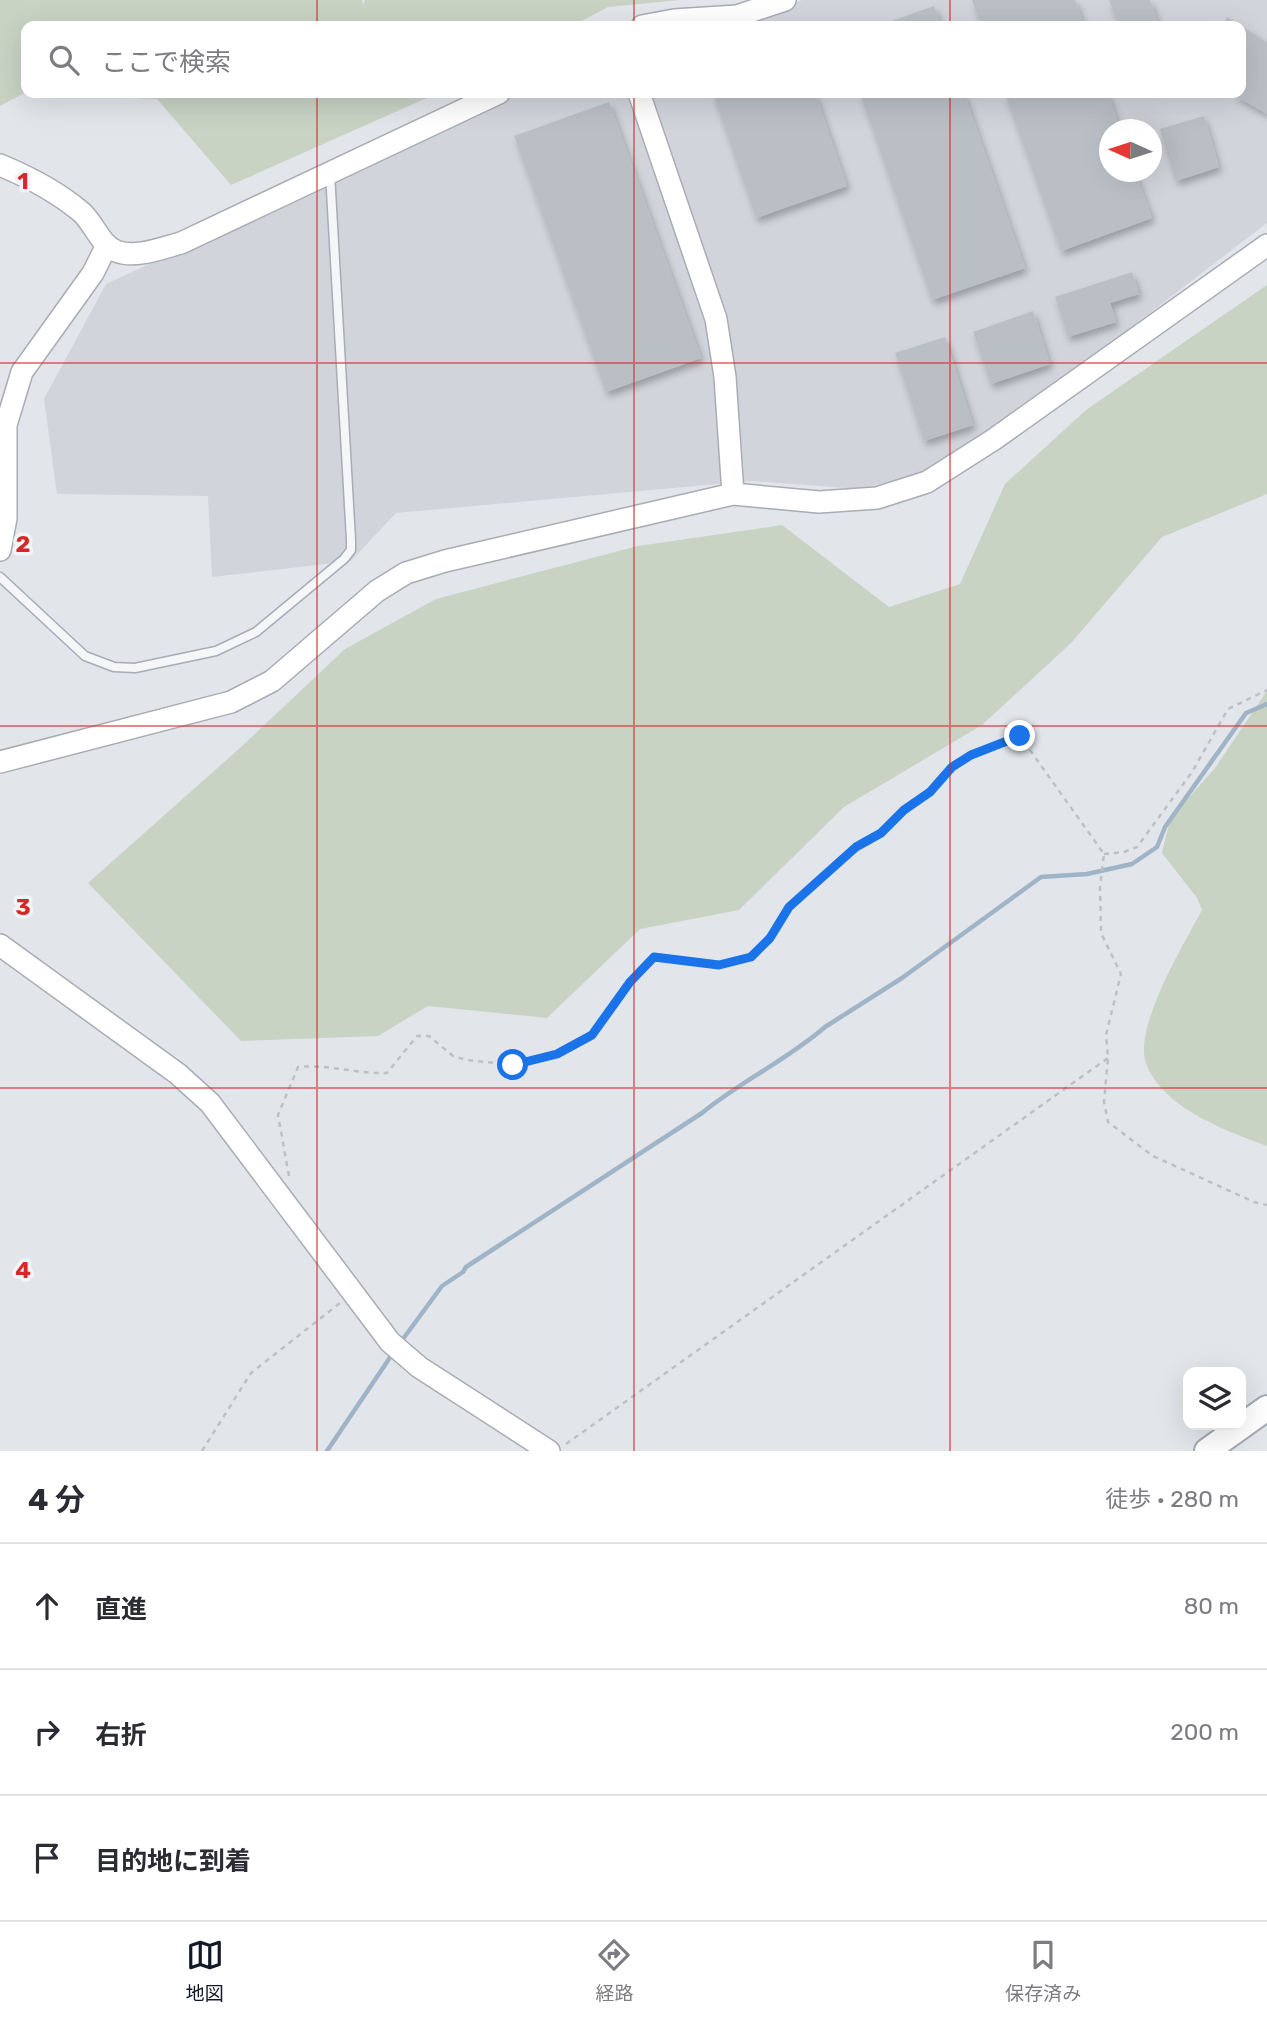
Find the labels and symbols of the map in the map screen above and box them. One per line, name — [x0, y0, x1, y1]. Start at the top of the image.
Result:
north arrow — [1099, 119, 1162, 182]
text: 1 — [17, 167, 29, 195]
text: 2 — [16, 530, 30, 558]
route end — [1004, 720, 1035, 751]
text: 3 — [15, 893, 31, 921]
route start — [497, 1049, 528, 1080]
text: 4 — [15, 1256, 31, 1284]

